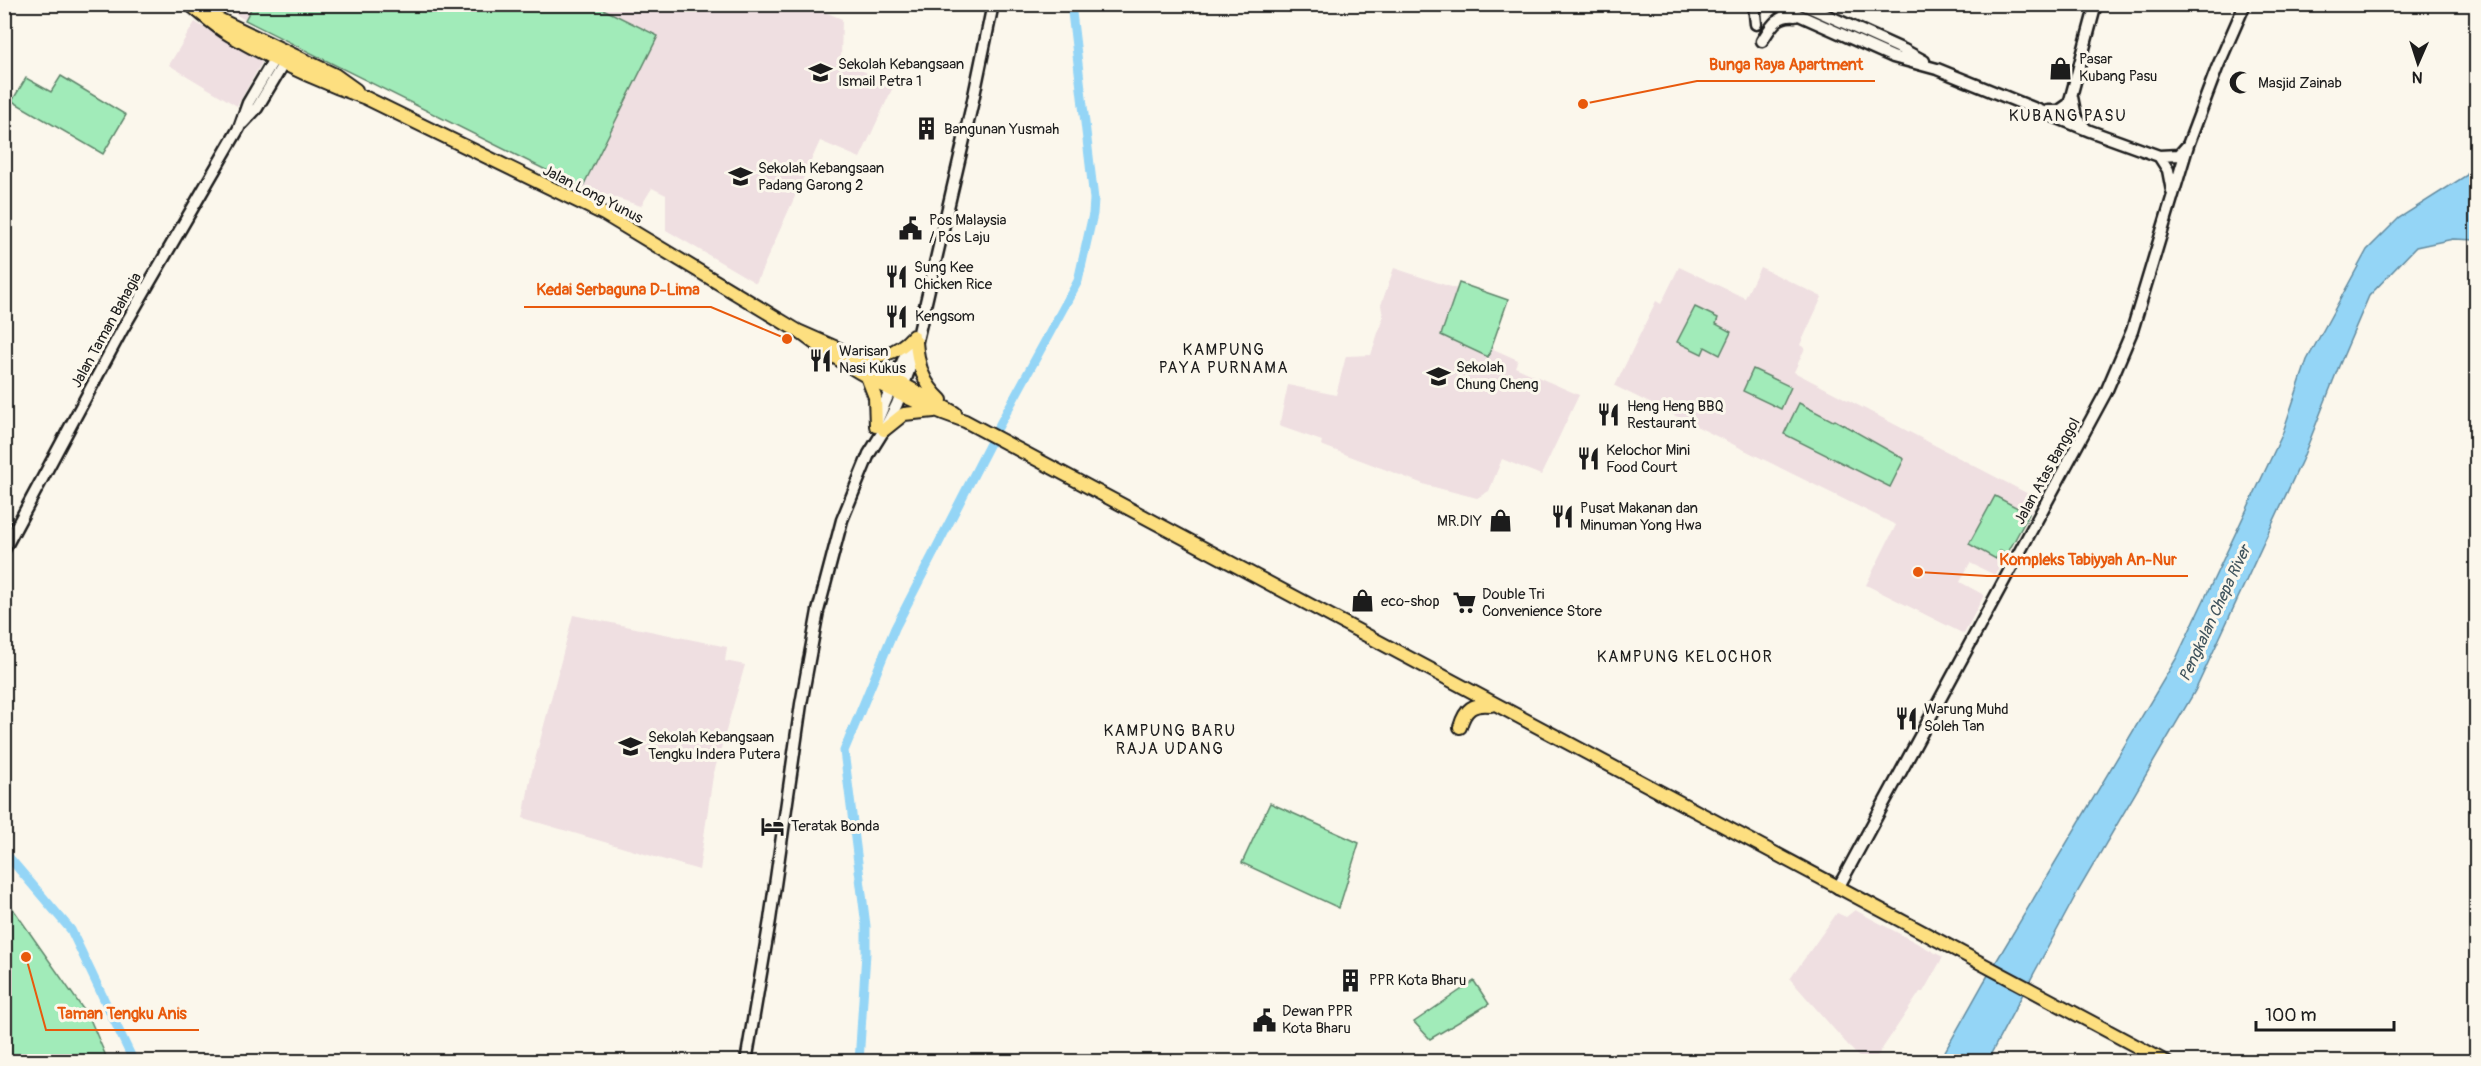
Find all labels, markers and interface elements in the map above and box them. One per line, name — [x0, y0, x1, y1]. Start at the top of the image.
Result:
north arrow — [2388, 33, 2448, 93]
callout: Bunga Raya Apartment — [1697, 47, 1875, 81]
place label: Pasar Kubang Pasu — [2079, 50, 2157, 86]
place label: Sekolah Kebangsaan Ismail Petra 1 — [838, 55, 964, 91]
text: Bunga Raya Apartment — [1709, 55, 1864, 75]
shop icon: Pasar Kubang Pasu — [2048, 55, 2074, 81]
school or university icon: Sekolah Kebangsaan Ismail Petra 1 — [807, 60, 833, 86]
text: N — [2411, 67, 2423, 87]
mosque icon: Masjid Zainab — [2227, 70, 2253, 96]
place label: Masjid Zainab — [2258, 74, 2342, 93]
district label: KUBANG PASU — [2009, 106, 2127, 126]
building icon: Bangunan Yusmah — [913, 116, 939, 142]
place label: Bangunan Yusmah — [944, 120, 1059, 139]
place label: Sekolah Kebangsaan Padang Garong 2 — [758, 159, 884, 195]
street label: Jalan Long Yunus — [539, 161, 646, 228]
school or university icon: Sekolah Kebangsaan Padang Garong 2 — [727, 164, 753, 190]
place label: Pos Malaysia / Pos Laju — [929, 211, 1006, 247]
public building icon: Pos Malaysia / Pos Laju — [898, 216, 924, 242]
place label: Sung Kee Chicken Rice — [914, 258, 993, 294]
restaurant icon: Sung Kee Chicken Rice — [883, 263, 909, 289]
street label: Jalan Taman Bahagia — [67, 269, 146, 391]
callout: Kedai Serbaguna D-Lima — [524, 273, 711, 307]
text: Kedai Serbaguna D-Lima — [536, 280, 700, 300]
restaurant icon: Kengsom — [884, 303, 910, 329]
place label: Kengsom — [915, 307, 975, 326]
district label: KAMPUNG PAYA PURNAMA — [1159, 340, 1289, 378]
place label: Warisan Nasi Kukus — [839, 342, 906, 378]
restaurant icon: Warisan Nasi Kukus — [808, 347, 834, 373]
place label: Sekolah Chung Cheng — [1456, 358, 1539, 394]
school or university icon: Sekolah Chung Cheng — [1425, 363, 1451, 389]
place label: Heng Heng BBQ Restaurant — [1627, 397, 1724, 433]
restaurant icon: Heng Heng BBQ Restaurant — [1596, 402, 1622, 428]
street label: Jalan Atas Banggol — [2010, 415, 2085, 528]
place label: Kelochor Mini Food Court — [1606, 441, 1690, 477]
restaurant icon: Kelochor Mini Food Court — [1575, 446, 1601, 472]
place label: Pusat Makanan dan Minuman Yong Hwa — [1580, 499, 1702, 535]
restaurant icon: Pusat Makanan dan Minuman Yong Hwa — [1549, 504, 1575, 530]
shop icon: MR.DIY — [1487, 508, 1513, 534]
place label: MR.DIY — [1437, 512, 1482, 531]
water label: Pengkalan Chepa River — [2175, 540, 2256, 685]
callout: Kompleks Tabiyyah An-Nur — [1987, 542, 2188, 576]
text: Kompleks Tabiyyah An-Nur — [1999, 550, 2177, 570]
place label: Double Tri Convenience Store — [1482, 585, 1602, 621]
shop icon: eco-shop — [1350, 588, 1376, 614]
supermarket icon: Double Tri Convenience Store — [1451, 590, 1477, 616]
place label: eco-shop — [1381, 592, 1440, 611]
district label: KAMPUNG KELOCHOR — [1597, 647, 1773, 667]
place label: Warung Muhd Soleh Tan — [1924, 700, 2009, 736]
restaurant icon: Warung Muhd Soleh Tan — [1893, 705, 1919, 731]
district label: KAMPUNG BARU RAJA UDANG — [1103, 721, 1237, 759]
place label: Sekolah Kebangsaan Tengku Indera Putera — [648, 728, 780, 764]
school or university icon: Sekolah Kebangsaan Tengku Indera Putera — [617, 733, 643, 759]
hotel icon: Teratak Bonda — [760, 813, 786, 839]
place label: Teratak Bonda — [791, 817, 879, 836]
building icon: PPR Kota Bharu — [1338, 967, 1364, 993]
place label: PPR Kota Bharu — [1369, 971, 1466, 990]
scale bar — [2256, 994, 2394, 1032]
callout: Taman Tengku Anis — [46, 996, 199, 1030]
place label: Dewan PPR Kota Bharu — [1282, 1002, 1353, 1038]
text: Taman Tengku Anis — [56, 1004, 187, 1024]
text: 100 m — [2265, 1004, 2317, 1027]
public building icon: Dewan PPR Kota Bharu — [1251, 1007, 1277, 1033]

